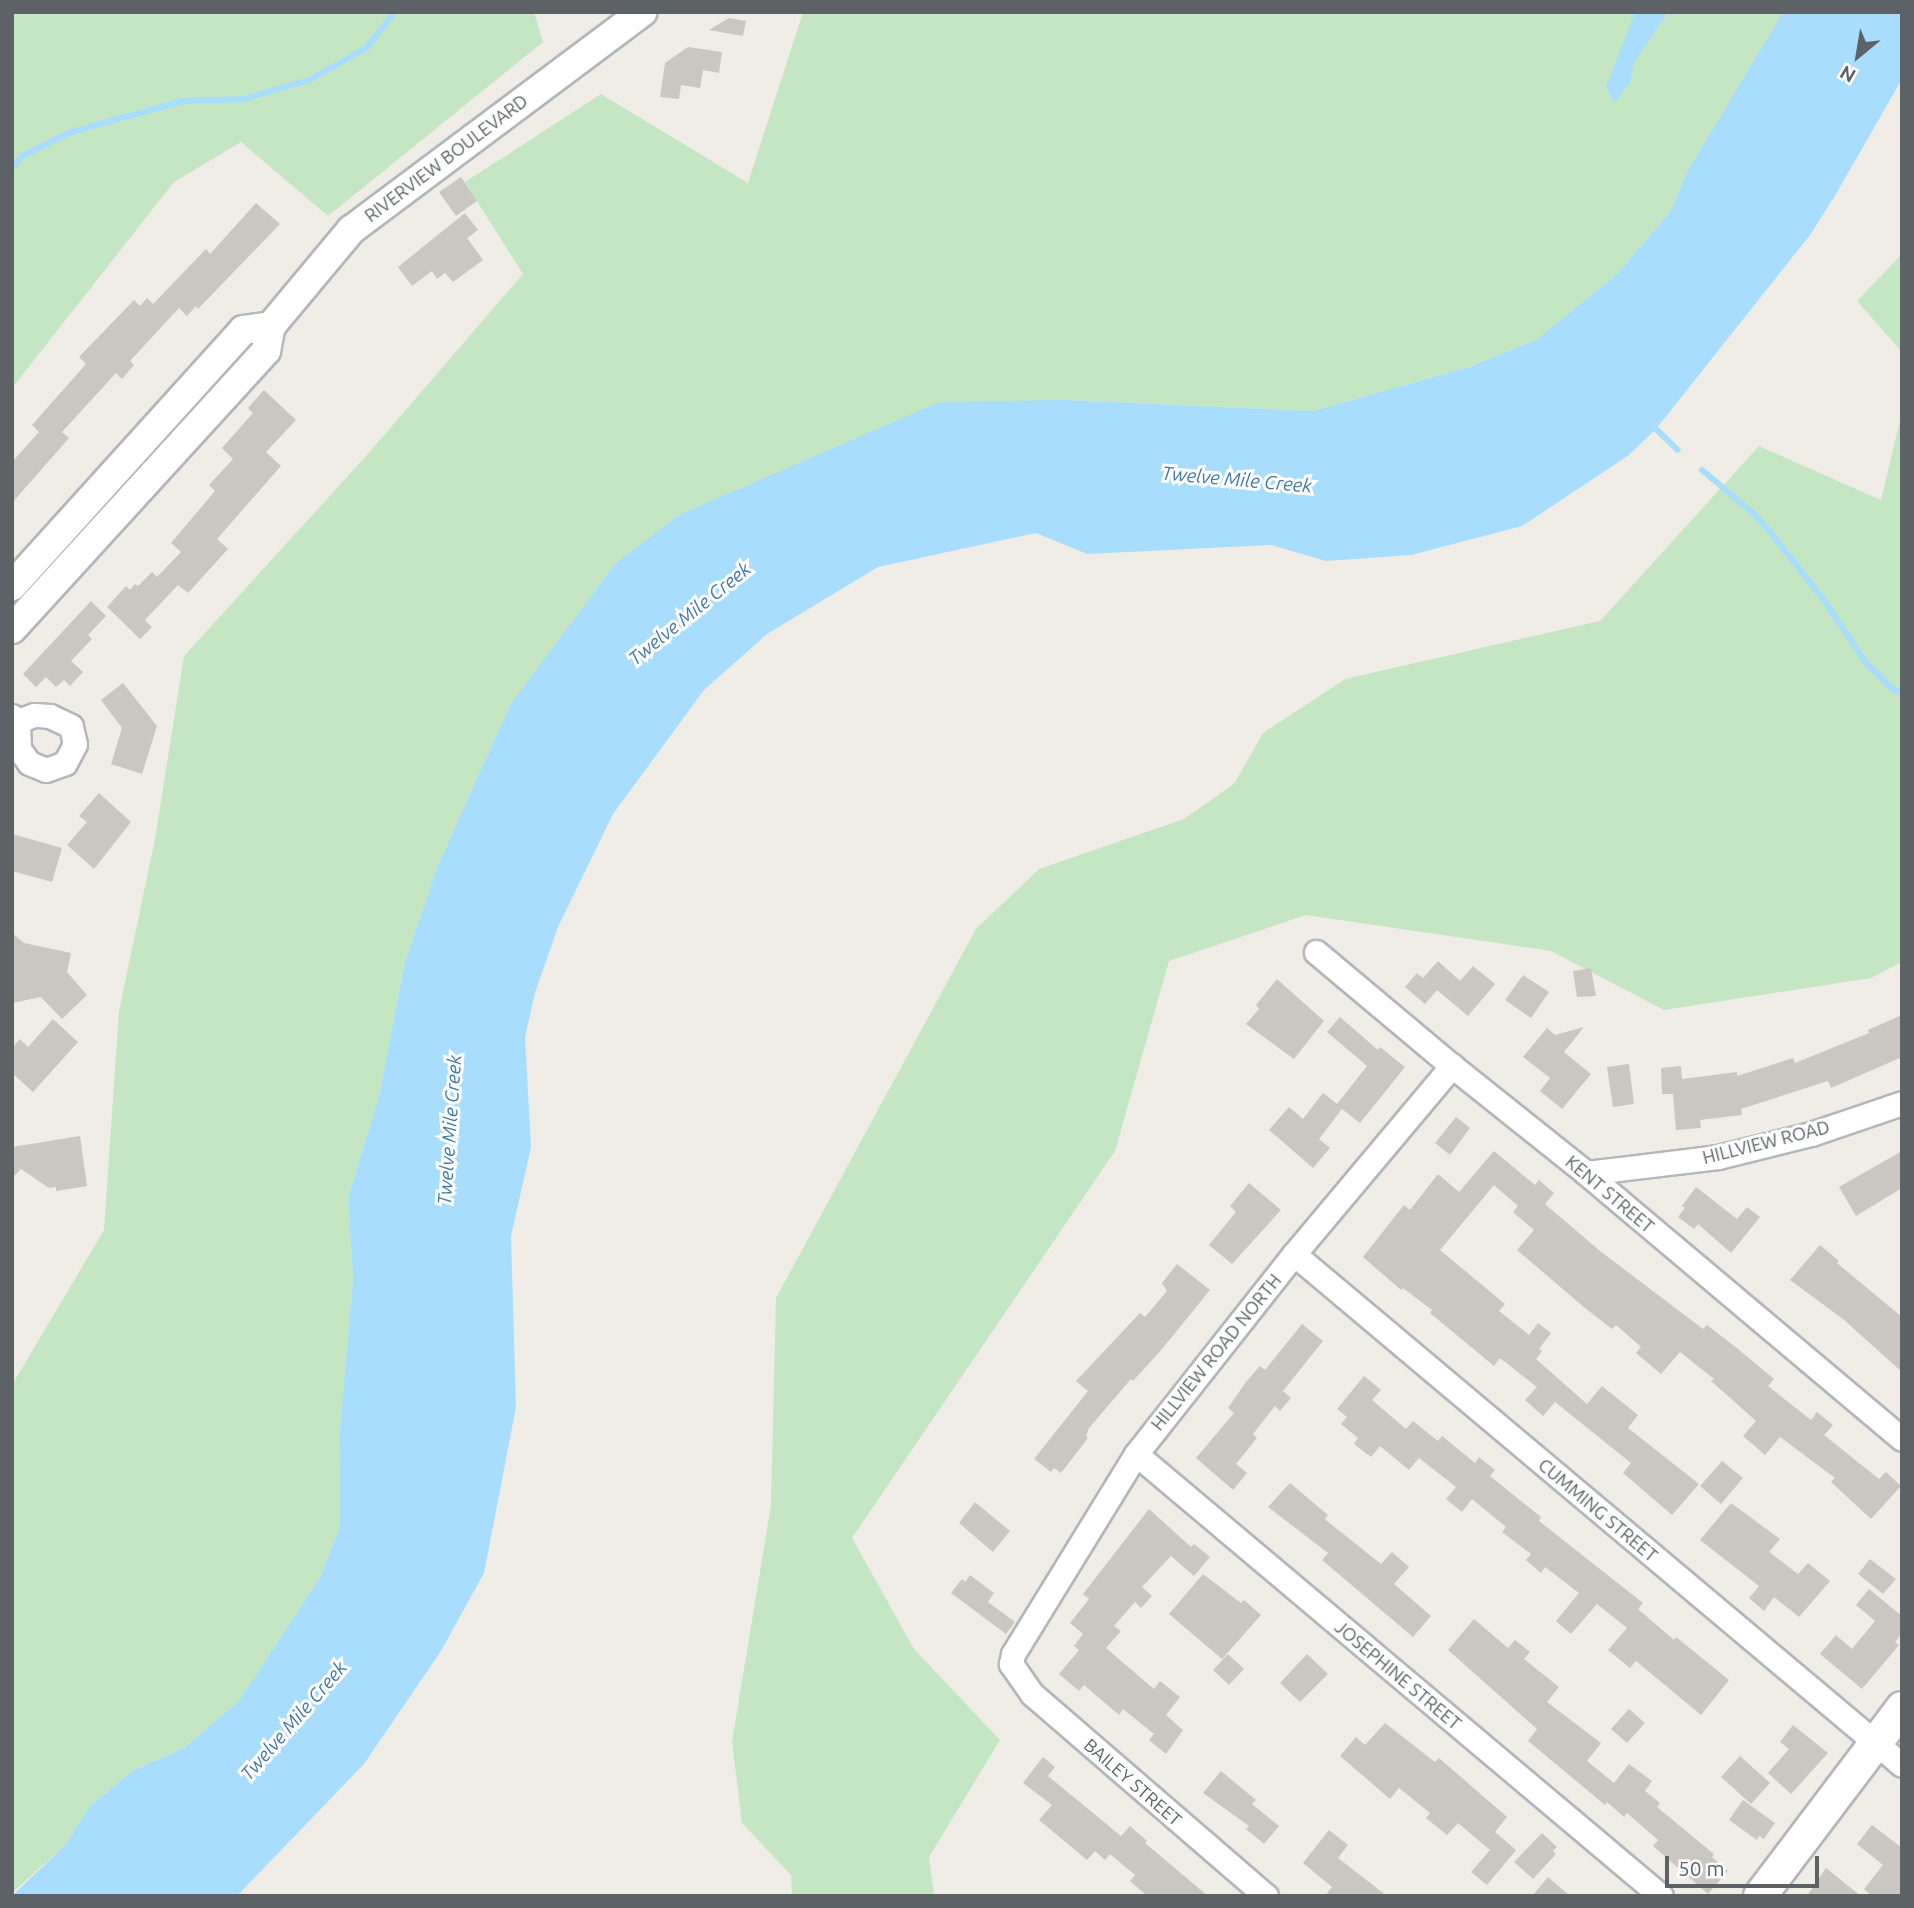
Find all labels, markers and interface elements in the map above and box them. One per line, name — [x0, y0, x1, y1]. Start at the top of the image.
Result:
north arrow — [1823, 21, 1893, 91]
text: N — [1836, 61, 1859, 87]
street label: RIVERVIEW BOULEVARD — [360, 90, 532, 226]
water label: Twelve Mile Creek — [1161, 462, 1313, 498]
water label: Twelve Mile Creek — [624, 558, 756, 670]
water label: Twelve Mile Creek — [433, 1054, 467, 1206]
street label: HILLVIEW ROAD — [1700, 1116, 1832, 1168]
street label: KENT STREET — [1561, 1151, 1659, 1237]
street label: HILLVIEW ROAD NORTH — [1146, 1269, 1286, 1435]
street label: CUMMING STREET — [1534, 1454, 1662, 1566]
street label: JOSEPHINE STREET — [1330, 1616, 1466, 1734]
water label: Twelve Mile Creek — [236, 1657, 352, 1785]
street label: BAILEY STREET — [1080, 1734, 1186, 1830]
scale bar — [1669, 1842, 1823, 1886]
text: 50 m — [1678, 1856, 1725, 1880]

